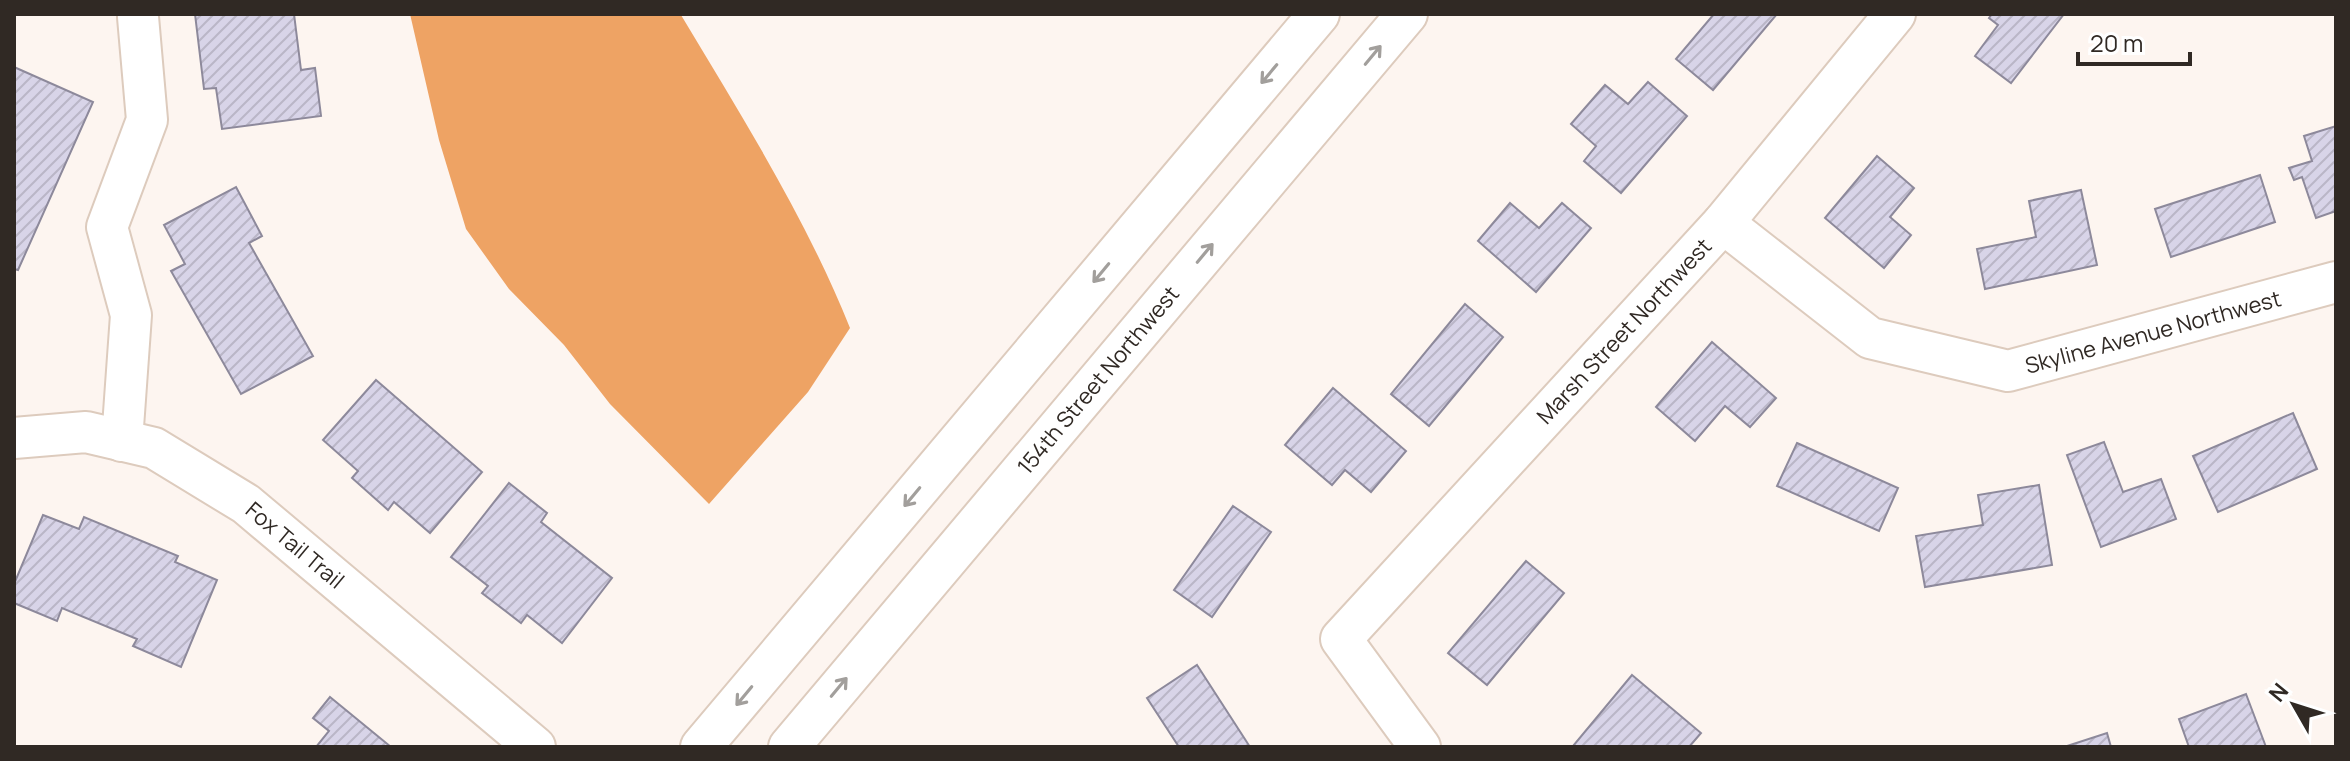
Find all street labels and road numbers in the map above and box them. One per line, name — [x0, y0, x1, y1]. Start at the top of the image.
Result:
street label: Marsh Street Northwest — [1530, 231, 1718, 430]
street label: 154th Street Northwest — [1010, 279, 1186, 480]
street label: Skyline Avenue Northwest — [2022, 283, 2285, 381]
street label: Fox Tail Trail — [239, 495, 351, 595]

